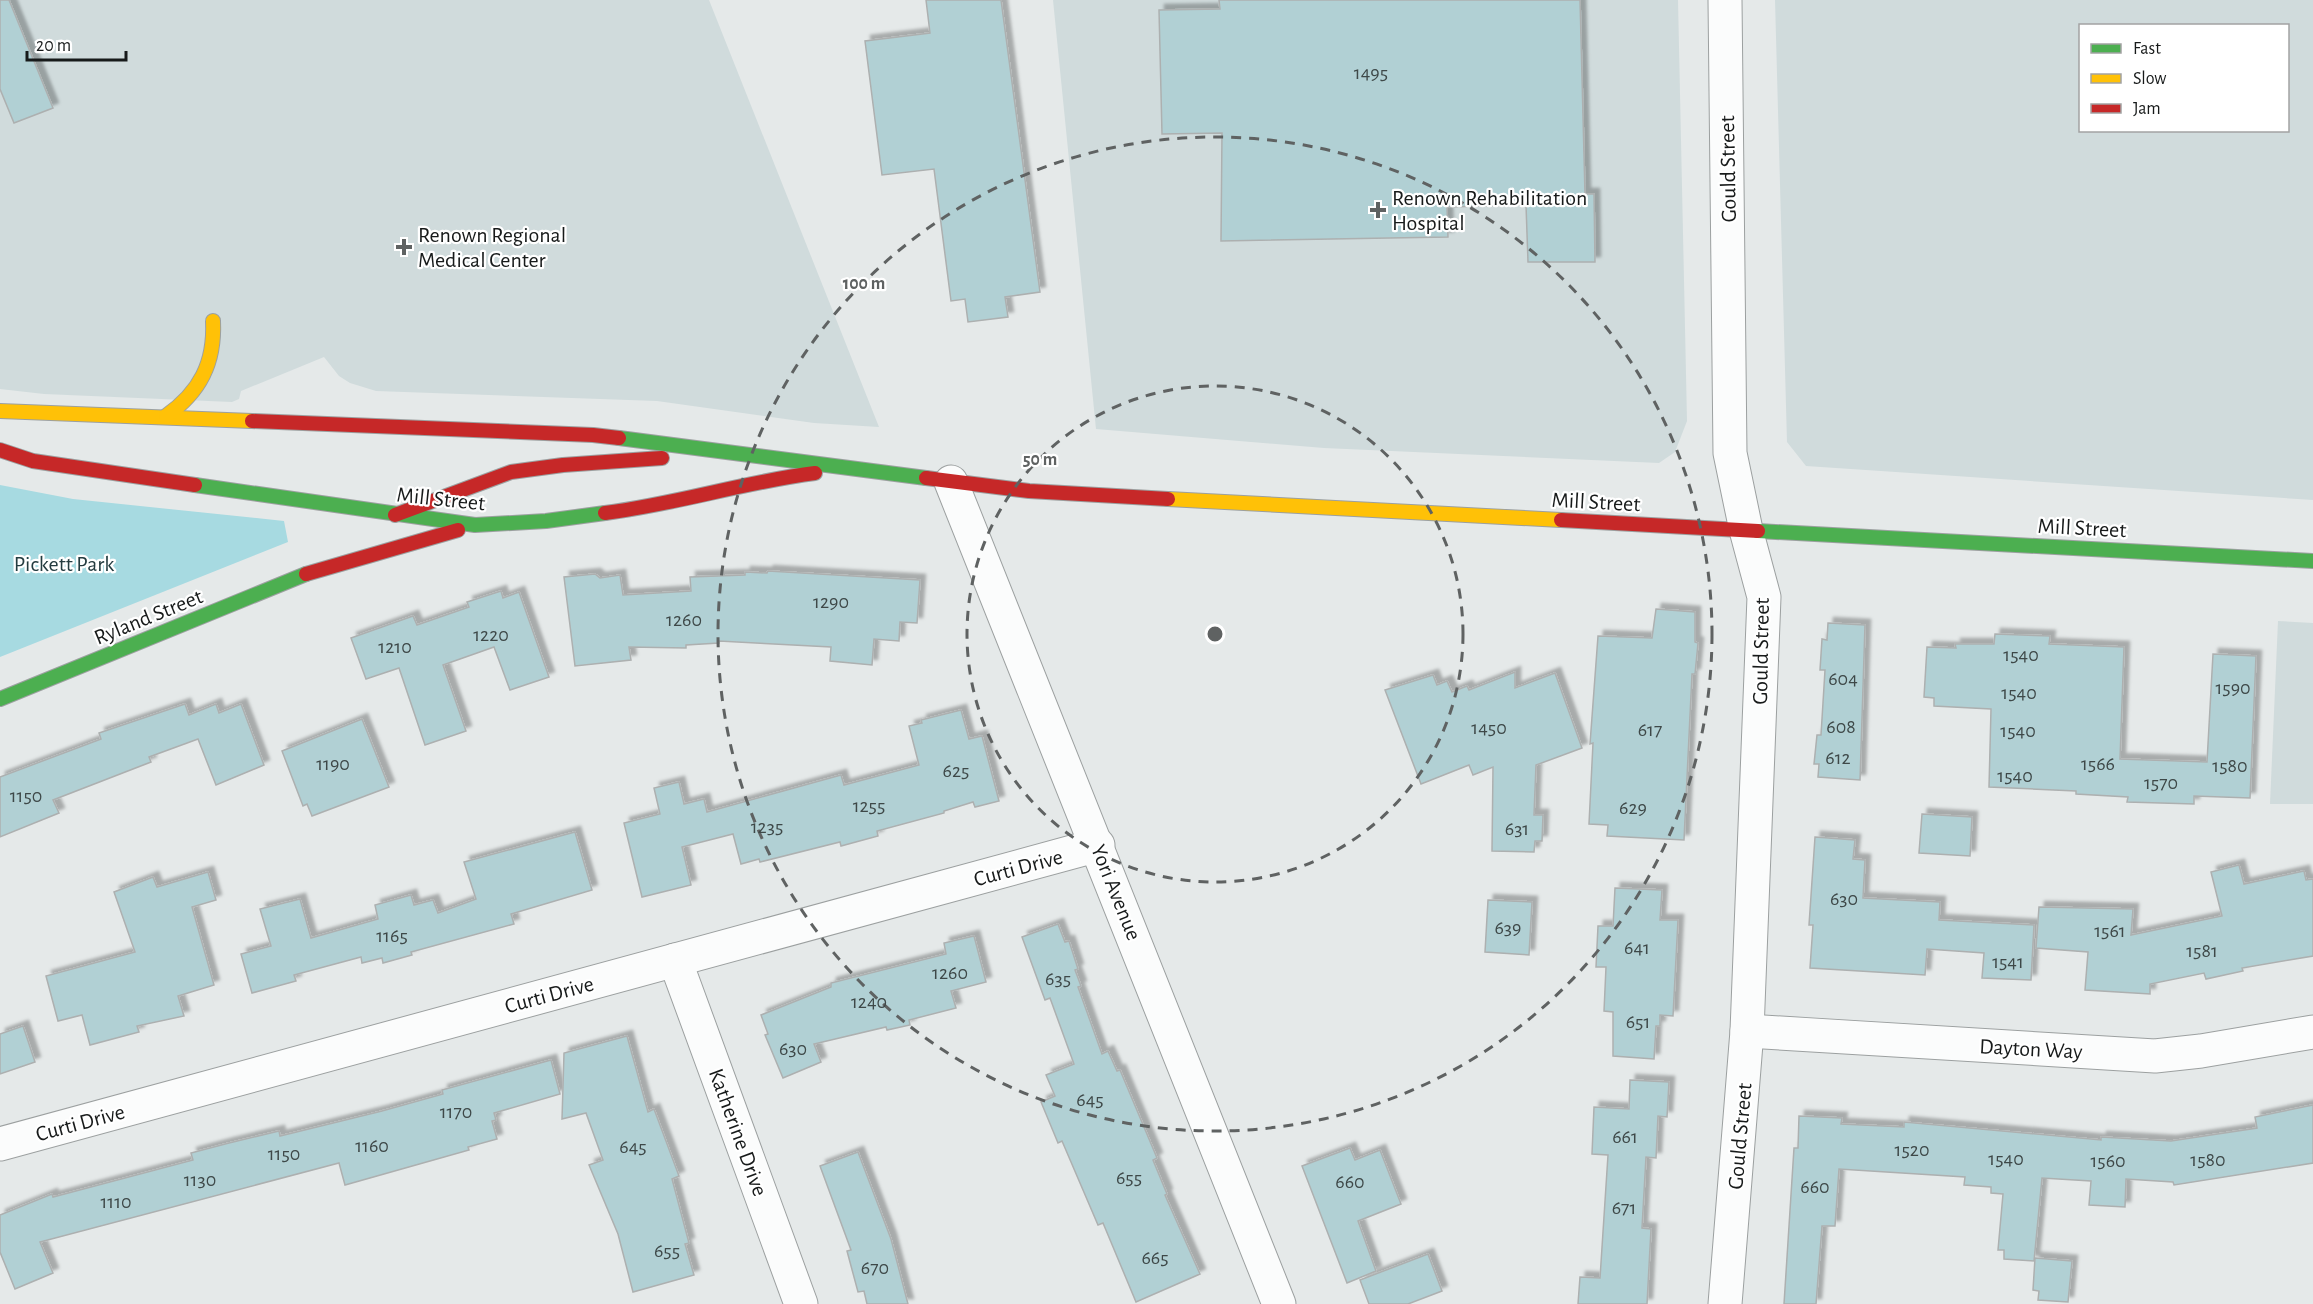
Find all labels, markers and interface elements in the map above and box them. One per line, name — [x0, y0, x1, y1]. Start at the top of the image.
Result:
scale bar — [27, 24, 126, 62]
legend — [2079, 24, 2289, 132]
text: 20 m — [36, 37, 71, 55]
text: Fast — [2133, 40, 2161, 58]
house number: 1495 — [1354, 63, 1388, 83]
text: Slow — [2133, 70, 2166, 88]
text: Jam — [2133, 100, 2161, 118]
street label: Gould Street — [1716, 115, 1740, 223]
place label: Renown Rehabilitation Hospital — [1392, 187, 1587, 234]
marker: Renown Rehabilitation Hospital — [1369, 201, 1387, 219]
place label: Renown Regional Medical Center — [418, 224, 566, 271]
marker: Renown Regional Medical Center — [395, 238, 413, 256]
text: 100 m — [843, 275, 885, 293]
text: 50 m — [1023, 451, 1057, 469]
street label: Mill Street — [396, 483, 486, 515]
street label: Mill Street — [1551, 489, 1641, 515]
street label: Mill Street — [2037, 515, 2127, 541]
park label: Pickett Park — [14, 553, 114, 575]
street label: Ryland Street — [91, 585, 206, 649]
house number: 1290 — [813, 592, 849, 612]
street label: Gould Street — [1749, 597, 1773, 705]
house number: 1260 — [666, 610, 702, 630]
centre of rings — [1205, 624, 1225, 644]
house number: 1220 — [473, 625, 509, 645]
house number: 1210 — [378, 637, 412, 657]
house number: 1540 — [2003, 645, 2039, 665]
house number: 604 — [1828, 669, 1858, 689]
house number: 1590 — [2215, 678, 2251, 698]
house number: 1540 — [2001, 683, 2037, 703]
house number: 608 — [1826, 717, 1856, 737]
house number: 1450 — [1471, 718, 1507, 738]
house number: 617 — [1638, 720, 1662, 740]
house number: 1540 — [2000, 721, 2036, 741]
house number: 612 — [1825, 748, 1851, 768]
house number: 1190 — [316, 754, 350, 774]
house number: 1566 — [2081, 754, 2115, 774]
house number: 1580 — [2212, 756, 2248, 776]
house number: 625 — [943, 761, 969, 781]
house number: 1540 — [1997, 766, 2033, 786]
house number: 1570 — [2144, 773, 2178, 793]
house number: 1150 — [10, 786, 42, 806]
house number: 1255 — [853, 796, 885, 816]
house number: 629 — [1619, 798, 1647, 818]
house number: 1235 — [751, 817, 783, 837]
house number: 631 — [1505, 819, 1529, 839]
street label: Yori Avenue — [1087, 841, 1145, 943]
street label: Curti Drive — [971, 846, 1065, 890]
house number: 630 — [1830, 889, 1858, 909]
house number: 639 — [1494, 918, 1522, 938]
house number: 1561 — [2094, 921, 2126, 941]
house number: 1165 — [376, 926, 408, 946]
house number: 641 — [1624, 938, 1650, 958]
house number: 1581 — [2186, 941, 2218, 961]
house number: 1541 — [1992, 952, 2024, 972]
house number: 1260 — [932, 963, 968, 983]
house number: 635 — [1045, 969, 1071, 989]
street label: Curti Drive — [502, 973, 596, 1017]
house number: 1240 — [851, 992, 887, 1012]
house number: 651 — [1626, 1012, 1650, 1032]
street label: Dayton Way — [1979, 1035, 2084, 1063]
house number: 630 — [779, 1039, 807, 1059]
street label: Katherine Drive — [705, 1066, 771, 1199]
street label: Gould Street — [1724, 1082, 1756, 1190]
house number: 645 — [1076, 1090, 1104, 1110]
street label: Curti Drive — [33, 1101, 127, 1145]
house number: 1170 — [440, 1102, 472, 1122]
house number: 661 — [1612, 1127, 1638, 1147]
house number: 1160 — [355, 1136, 389, 1156]
house number: 645 — [619, 1137, 647, 1157]
house number: 1520 — [1895, 1140, 1929, 1160]
house number: 1150 — [268, 1144, 300, 1164]
house number: 1540 — [1988, 1149, 2024, 1169]
house number: 1580 — [2190, 1150, 2226, 1170]
house number: 1560 — [2090, 1151, 2126, 1171]
house number: 655 — [1116, 1168, 1142, 1188]
house number: 1130 — [184, 1170, 216, 1190]
house number: 660 — [1335, 1172, 1365, 1192]
house number: 660 — [1800, 1177, 1830, 1197]
house number: 1110 — [100, 1192, 132, 1212]
house number: 671 — [1612, 1198, 1636, 1218]
house number: 655 — [654, 1241, 680, 1261]
house number: 665 — [1141, 1248, 1169, 1268]
house number: 670 — [861, 1258, 889, 1278]

